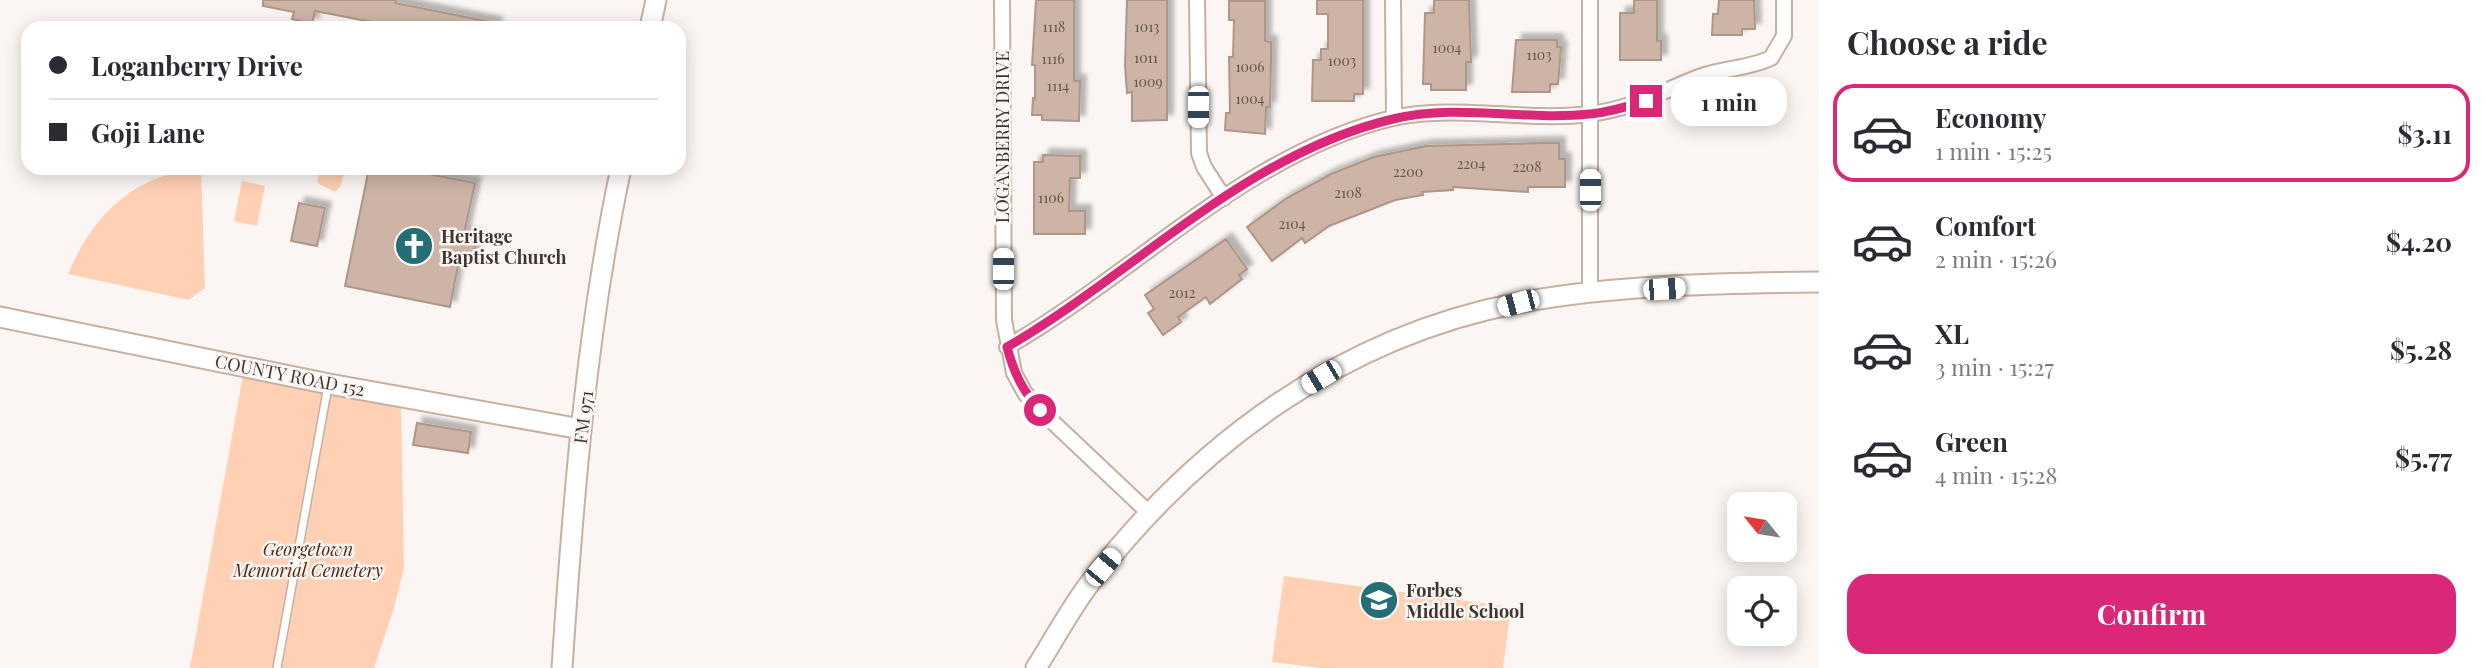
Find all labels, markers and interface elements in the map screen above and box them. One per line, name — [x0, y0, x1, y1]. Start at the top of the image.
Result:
house number: 1118 — [1043, 17, 1065, 36]
house number: 1013 — [1135, 17, 1159, 36]
text: Choose a ride — [1847, 20, 2048, 63]
house number: 1004 — [1433, 38, 1462, 57]
house number: 1103 — [1526, 45, 1552, 64]
text: Loganberry Drive — [91, 48, 303, 83]
house number: 1011 — [1134, 48, 1158, 67]
house number: 1116 — [1042, 49, 1064, 68]
street label: LOGANBERRY DRIVE — [990, 51, 1014, 223]
house number: 1003 — [1328, 51, 1356, 70]
house number: 1006 — [1235, 57, 1265, 76]
house number: 1009 — [1133, 72, 1163, 91]
house number: 1114 — [1047, 76, 1069, 95]
callout: 1 min — [1670, 76, 1786, 126]
route end — [1630, 85, 1662, 117]
car — [1188, 86, 1209, 128]
text: 1 min — [1701, 86, 1757, 117]
house number: 1004 — [1236, 89, 1265, 108]
text: Economy — [1935, 100, 2046, 135]
icon: car — [1851, 102, 1914, 165]
text: Goji Lane — [91, 115, 205, 150]
text: $3.11 — [2398, 116, 2452, 151]
text: 1 min · 15:25 — [1935, 135, 2052, 166]
house number: 2204 — [1457, 154, 1485, 173]
house number: 2208 — [1512, 157, 1542, 176]
house number: 2200 — [1393, 162, 1423, 181]
car — [1580, 169, 1601, 211]
house number: 2108 — [1334, 183, 1362, 202]
house number: 1106 — [1038, 188, 1064, 207]
text: Comfort — [1935, 208, 2036, 243]
icon: car — [1851, 210, 1914, 273]
house number: 2104 — [1278, 214, 1306, 233]
place label: Heritage Baptist Church — [441, 224, 567, 269]
text: $4.20 — [2386, 224, 2452, 259]
church icon: Heritage Baptist Church — [393, 225, 435, 267]
text: 2 min · 15:26 — [1935, 243, 2057, 274]
car — [993, 248, 1014, 290]
car — [1643, 277, 1686, 301]
house number: 2012 — [1169, 283, 1196, 302]
car — [1495, 287, 1542, 319]
text: XL — [1935, 316, 1969, 351]
icon: car — [1851, 318, 1914, 381]
text: $5.28 — [2390, 332, 2452, 367]
street label: COUNTY ROAD 152 — [213, 349, 367, 401]
text: 3 min · 15:27 — [1935, 351, 2054, 382]
car — [1298, 357, 1345, 397]
street label: FM 971 — [568, 389, 598, 445]
route start — [1024, 394, 1056, 426]
text: Green — [1935, 424, 2008, 459]
icon: car — [1851, 426, 1914, 489]
text: $5.77 — [2395, 440, 2452, 475]
text: 4 min · 15:28 — [1935, 459, 2057, 490]
north arrow — [1727, 492, 1797, 562]
map controls — [1727, 492, 1797, 646]
park label: Georgetown Memorial Cemetery — [232, 537, 383, 582]
car — [1082, 544, 1125, 590]
button: Confirm — [1847, 574, 2456, 654]
button: locate — [1727, 576, 1797, 646]
place label: Forbes Middle School — [1406, 578, 1525, 623]
school or university icon: Forbes Middle School — [1358, 579, 1400, 621]

